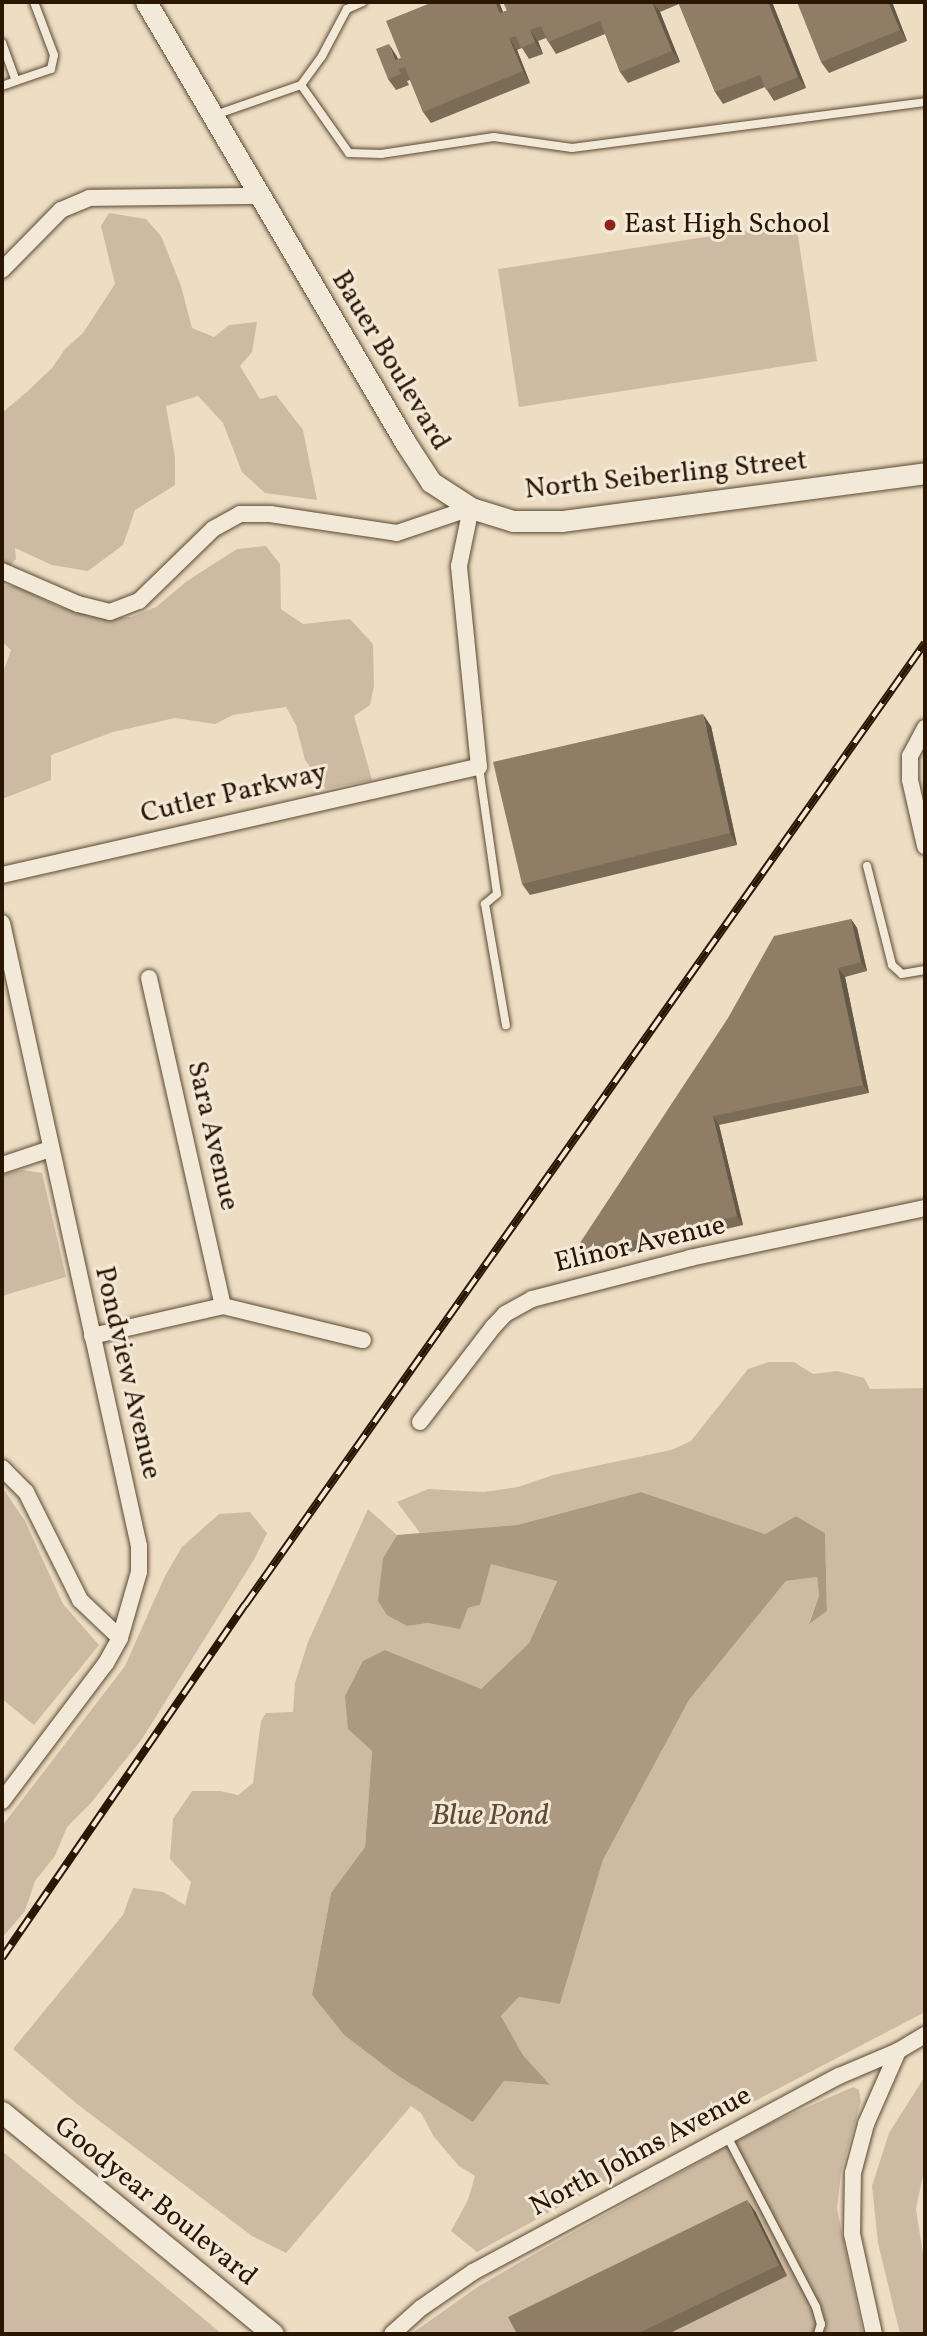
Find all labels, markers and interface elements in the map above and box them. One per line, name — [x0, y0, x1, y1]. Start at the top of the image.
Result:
place label: East High School — [624, 208, 830, 242]
marker: East High School — [602, 217, 618, 233]
street label: Bauer Boulevard — [323, 265, 457, 457]
street label: North Seiberling Street — [523, 444, 809, 508]
street label: Cutler Parkway — [138, 756, 330, 832]
street label: Sara Avenue — [179, 1058, 245, 1214]
street label: Elinor Avenue — [551, 1209, 729, 1281]
street label: Pondview Avenue — [86, 1263, 168, 1483]
water label: Blue Pond — [431, 1798, 549, 1834]
street label: North Johns Avenue — [525, 2079, 757, 2225]
street label: Goodyear Boulevard — [47, 2110, 263, 2294]

